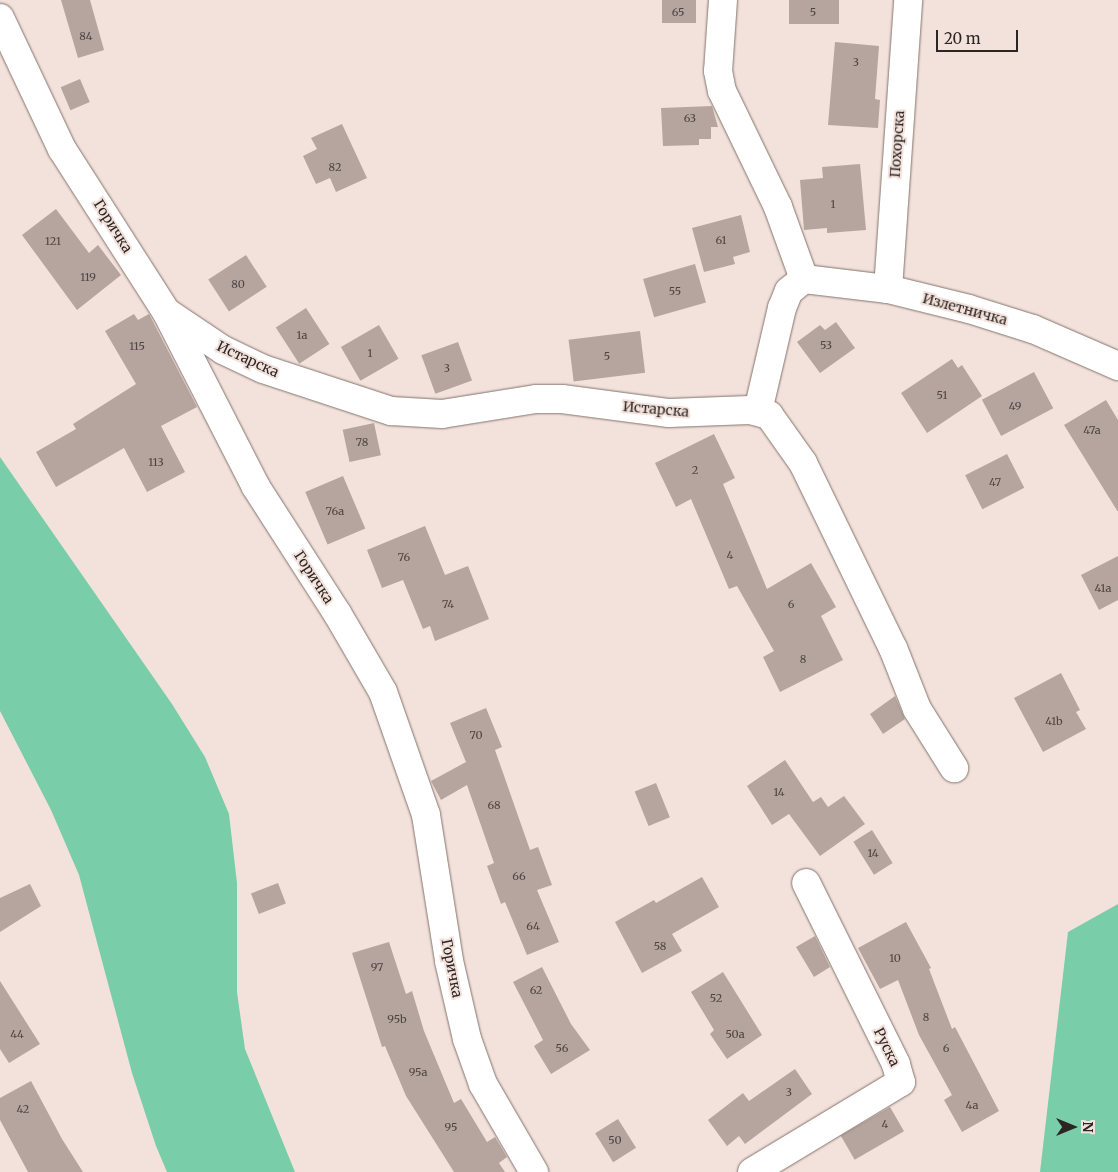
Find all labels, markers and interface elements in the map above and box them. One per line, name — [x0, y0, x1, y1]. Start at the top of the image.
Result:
house number: 65 — [672, 5, 684, 19]
house number: 5 — [810, 5, 816, 19]
scale bar — [938, 20, 1020, 52]
house number: 84 — [79, 29, 93, 43]
text: 20 m — [944, 29, 981, 48]
house number: 3 — [853, 55, 859, 69]
street label: Похорска — [886, 110, 908, 178]
house number: 63 — [684, 111, 696, 125]
house number: 82 — [329, 160, 341, 174]
street label: Горичка — [90, 196, 136, 256]
house number: 1 — [831, 197, 835, 211]
house number: 61 — [716, 233, 726, 247]
house number: 121 — [45, 234, 61, 248]
house number: 119 — [80, 270, 96, 284]
house number: 80 — [231, 277, 245, 291]
house number: 55 — [669, 284, 681, 298]
street label: Излетничка — [921, 290, 1009, 328]
house number: 1a — [297, 328, 307, 342]
street label: Истарска — [214, 337, 282, 381]
house number: 53 — [820, 338, 832, 352]
house number: 115 — [129, 339, 145, 353]
house number: 1 — [368, 346, 372, 360]
house number: 5 — [604, 349, 610, 363]
house number: 3 — [444, 361, 450, 375]
house number: 51 — [937, 388, 947, 402]
street label: Истарска — [622, 398, 690, 420]
house number: 49 — [1009, 399, 1021, 413]
house number: 47a — [1083, 423, 1101, 437]
house number: 78 — [356, 435, 368, 449]
house number: 113 — [148, 455, 164, 469]
house number: 2 — [692, 463, 698, 477]
house number: 47 — [989, 475, 1001, 489]
house number: 76a — [326, 504, 344, 518]
street label: Горичка — [291, 547, 337, 607]
house number: 4 — [727, 548, 733, 562]
house number: 76 — [398, 550, 410, 564]
house number: 41a — [1095, 581, 1111, 595]
house number: 74 — [442, 597, 454, 611]
house number: 6 — [788, 597, 794, 611]
house number: 8 — [800, 652, 806, 666]
house number: 41b — [1045, 714, 1063, 728]
house number: 70 — [469, 728, 483, 742]
house number: 14 — [773, 785, 785, 799]
house number: 68 — [487, 798, 501, 812]
house number: 14 — [867, 846, 879, 860]
house number: 66 — [512, 869, 526, 883]
house number: 64 — [526, 919, 540, 933]
street label: Горичка — [438, 937, 466, 999]
house number: 58 — [654, 939, 666, 953]
house number: 10 — [889, 951, 901, 965]
house number: 97 — [371, 960, 383, 974]
house number: 62 — [530, 983, 542, 997]
house number: 52 — [710, 991, 722, 1005]
house number: 8 — [923, 1010, 929, 1024]
house number: 95b — [387, 1012, 407, 1026]
street label: Руска — [871, 1025, 903, 1069]
house number: 44 — [10, 1027, 24, 1041]
house number: 50a — [725, 1027, 745, 1041]
house number: 56 — [556, 1041, 568, 1055]
house number: 6 — [943, 1041, 949, 1055]
house number: 95a — [409, 1065, 427, 1079]
house number: 3 — [786, 1085, 792, 1099]
house number: 4a — [966, 1098, 978, 1112]
house number: 42 — [17, 1102, 29, 1116]
north arrow — [1048, 1102, 1098, 1152]
house number: 4 — [882, 1117, 888, 1131]
house number: 95 — [445, 1120, 457, 1134]
text: N — [1079, 1121, 1097, 1133]
house number: 50 — [608, 1133, 622, 1147]

